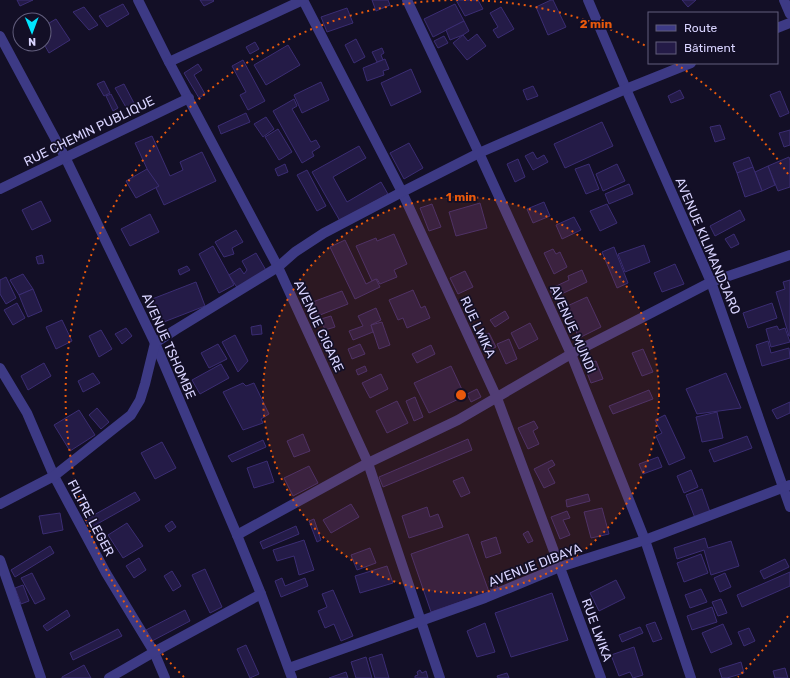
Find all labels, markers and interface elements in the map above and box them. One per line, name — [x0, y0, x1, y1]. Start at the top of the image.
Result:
north arrow — [12, 12, 52, 52]
legend — [648, 12, 778, 64]
text: 2 min — [580, 17, 613, 31]
text: Route — [684, 21, 718, 35]
text: N — [28, 35, 36, 48]
text: Bâtiment — [684, 41, 736, 55]
street label: RUE CHEMIN PUBLIQUE — [21, 93, 157, 169]
street label: AVENUE KILIMANDJARO — [672, 175, 744, 317]
text: 1 min — [446, 190, 477, 204]
street label: AVENUE CIGARE — [291, 278, 347, 374]
street label: AVENUE MUNDI — [547, 283, 599, 375]
street label: AVENUE TSHOMBE — [139, 291, 199, 401]
street label: RUE LWIKA — [457, 294, 499, 360]
centre of rings — [454, 388, 468, 402]
street label: FILTRE LEGER — [65, 477, 117, 559]
street label: AVENUE DIBAYA — [486, 540, 584, 590]
street label: RUE LWIKA — [579, 596, 615, 664]

